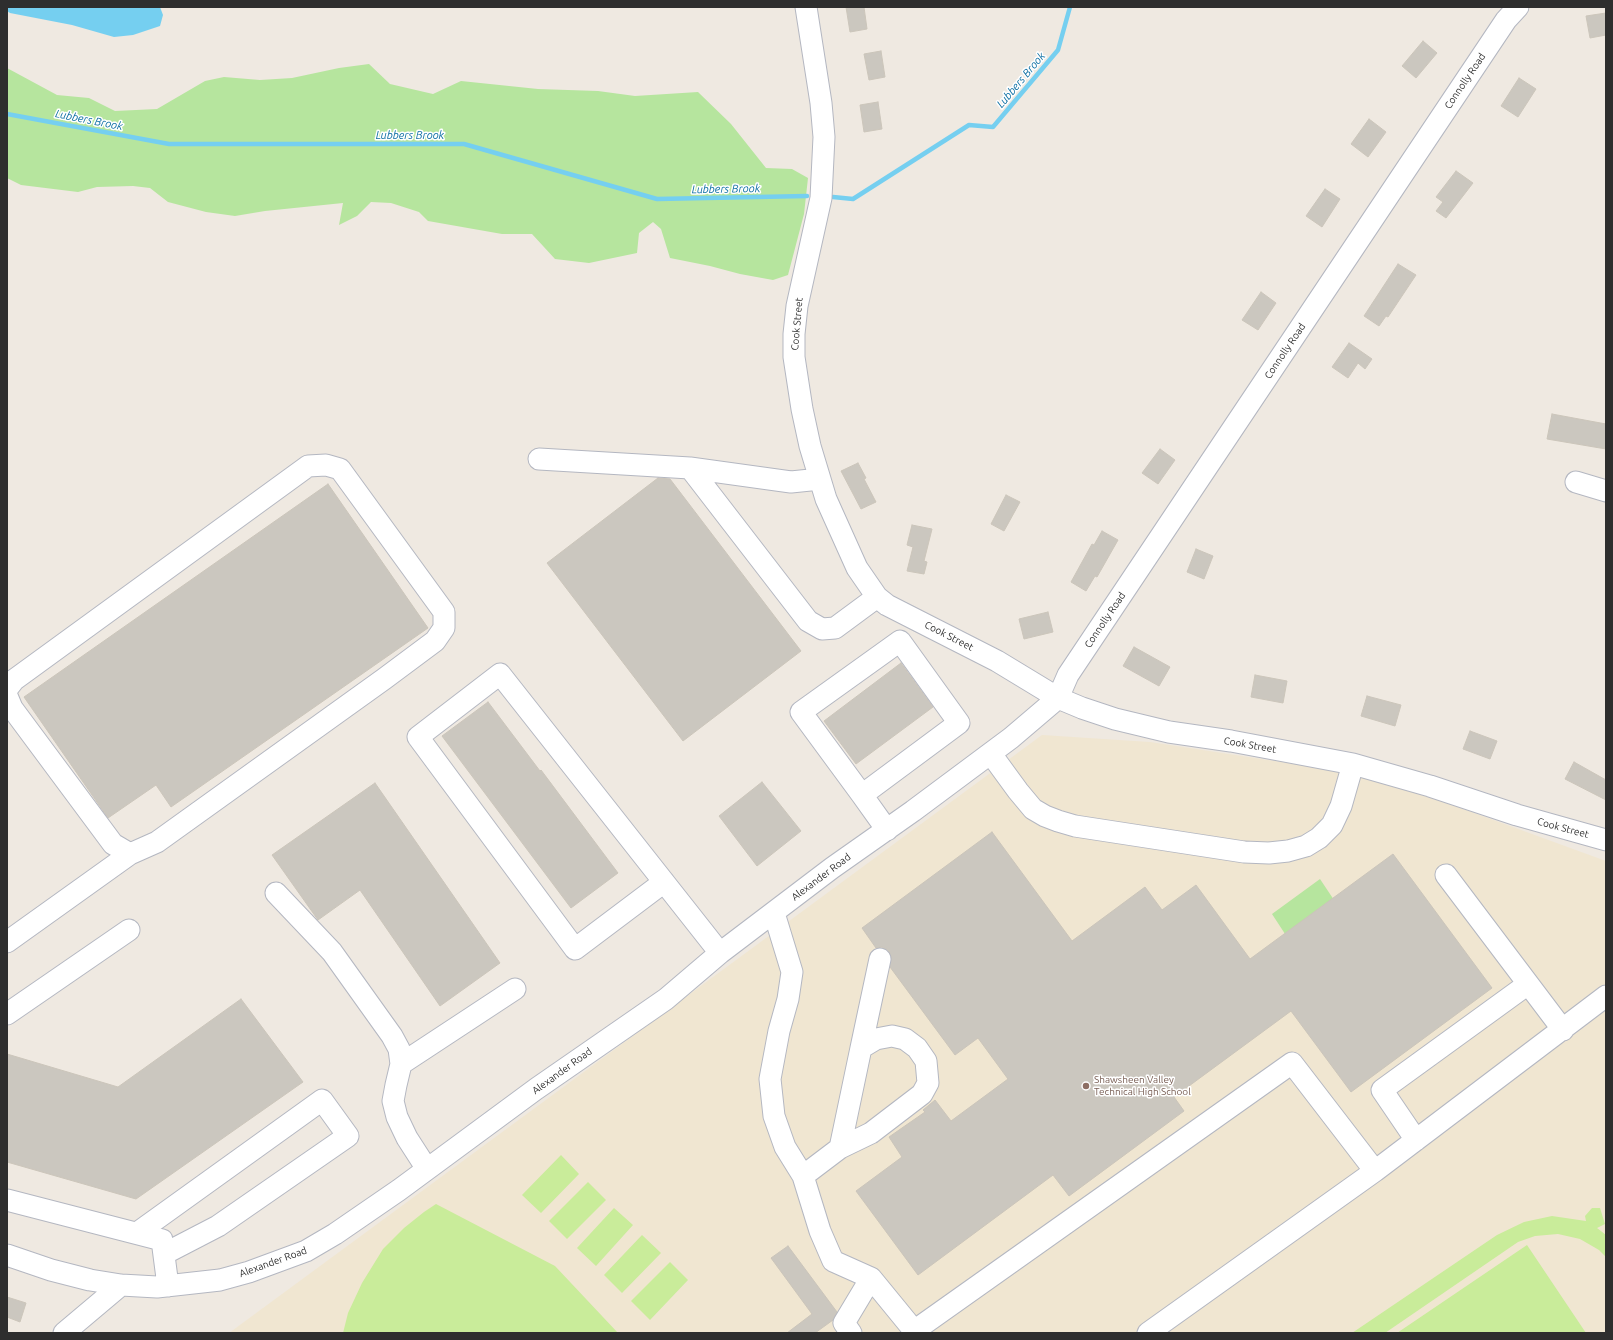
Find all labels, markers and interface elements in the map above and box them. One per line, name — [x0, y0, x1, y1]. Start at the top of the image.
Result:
water label: Lubbers Brook — [994, 50, 1048, 110]
street label: Connolly Road — [1442, 51, 1488, 111]
water label: Lubbers Brook — [54, 107, 124, 133]
water label: Lubbers Brook — [376, 128, 444, 142]
water label: Lubbers Brook — [692, 182, 760, 196]
street label: Cook Street — [789, 297, 805, 351]
street label: Connolly Road — [1262, 321, 1308, 381]
street label: Connolly Road — [1082, 590, 1128, 650]
street label: Cook Street — [923, 619, 975, 653]
street label: Cook Street — [1223, 734, 1277, 756]
street label: Cook Street — [1536, 815, 1590, 841]
street label: Alexander Road — [789, 851, 853, 903]
street label: Alexander Road — [530, 1045, 594, 1097]
place label: Shawsheen Valley Technical High School — [1094, 1074, 1191, 1098]
marker: Shawsheen Valley Technical High School — [1081, 1081, 1091, 1091]
street label: Alexander Road — [238, 1244, 308, 1280]

